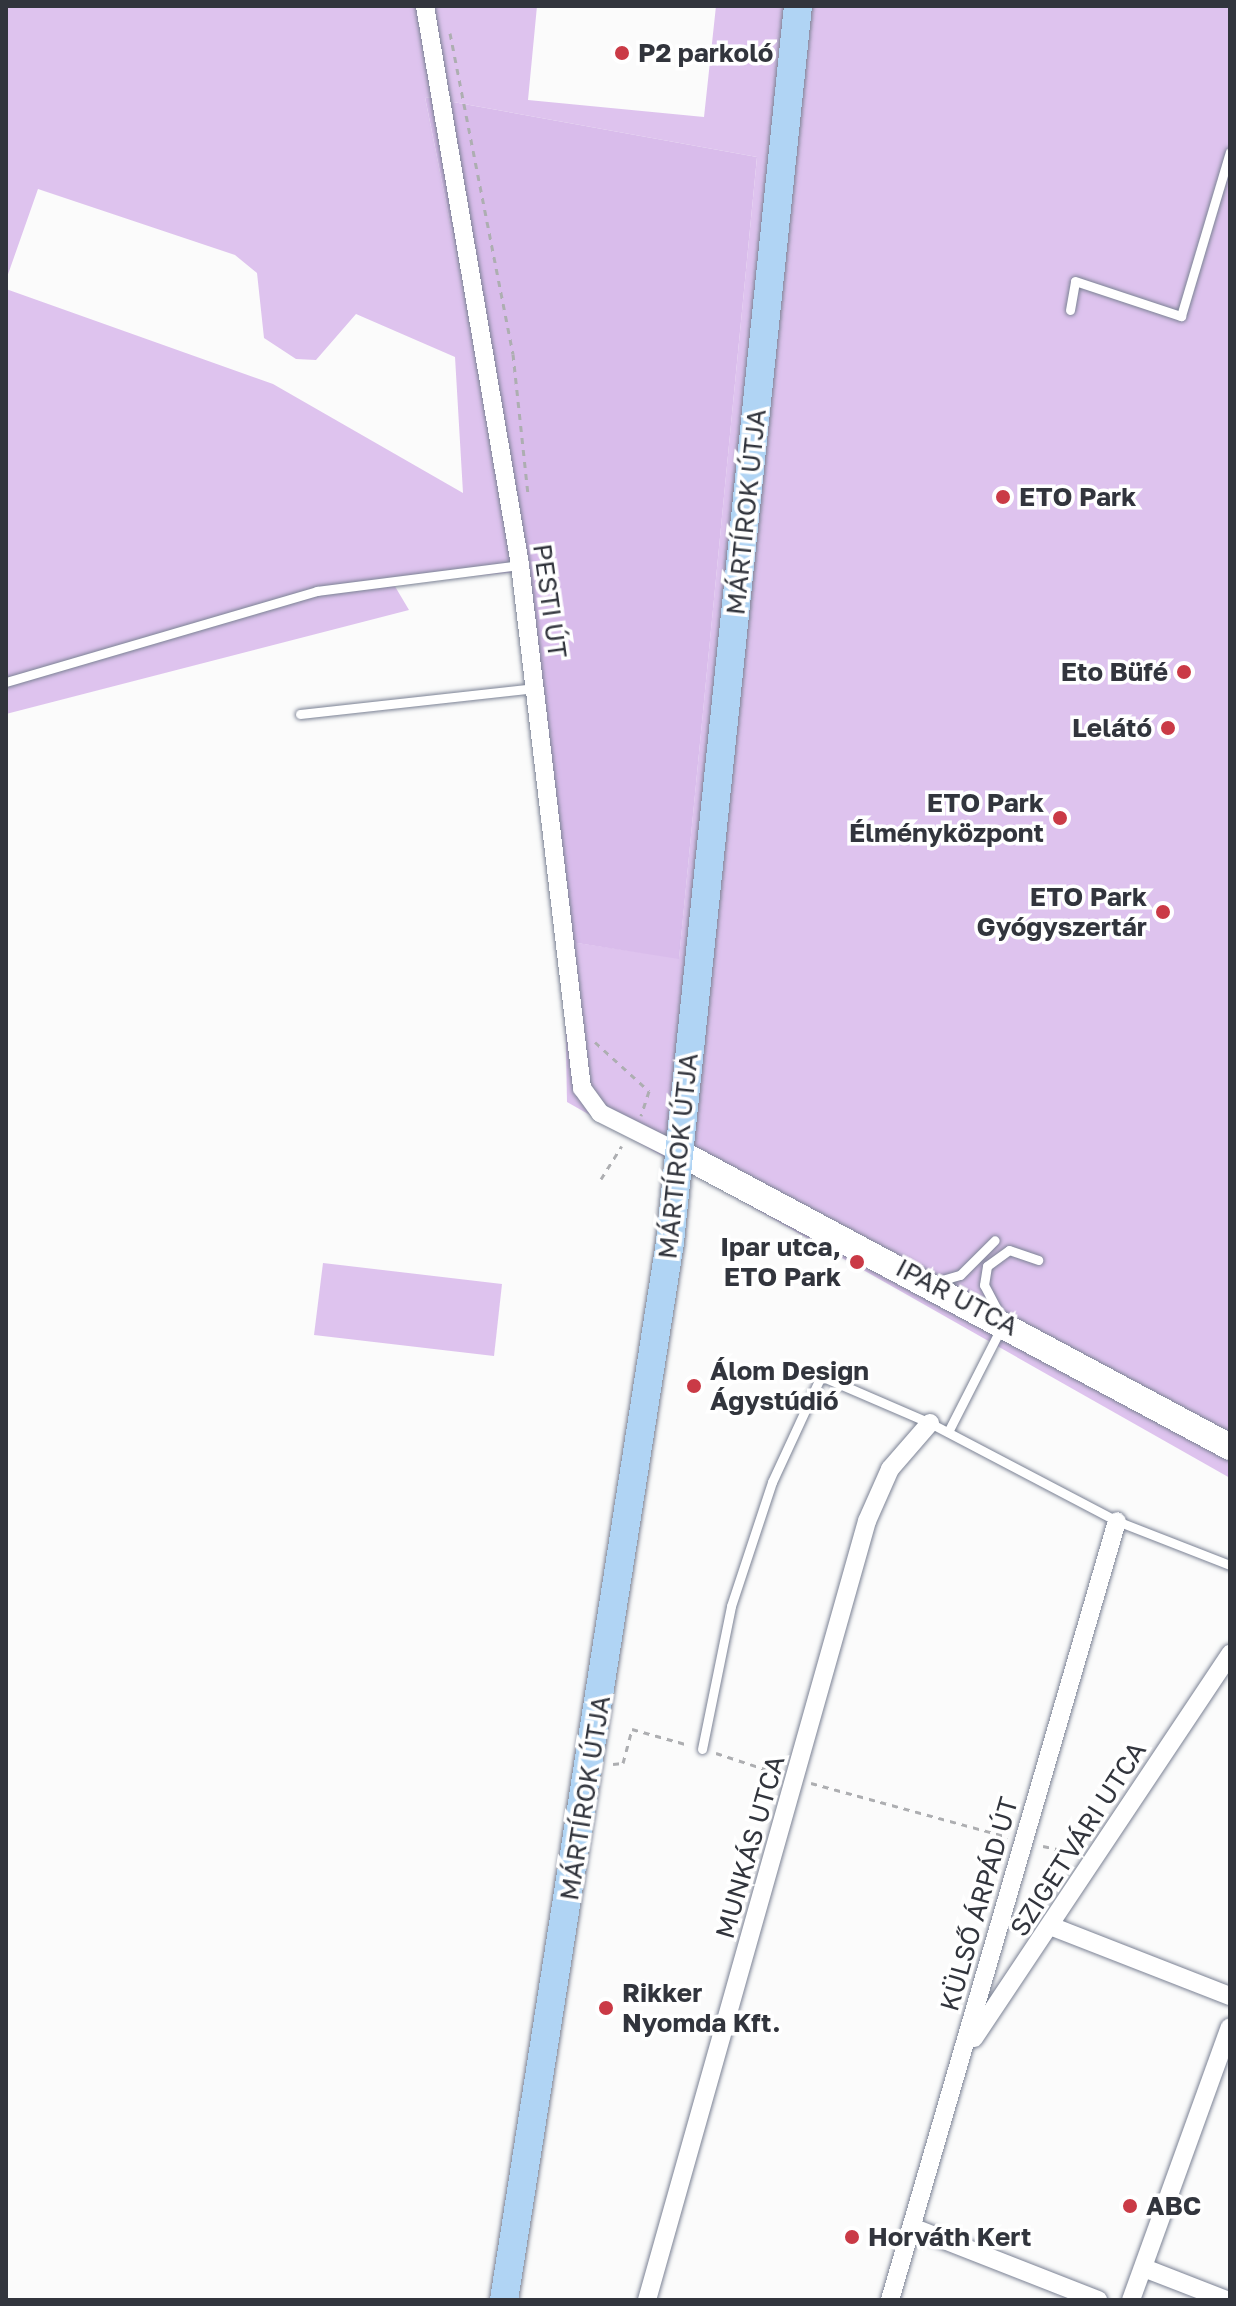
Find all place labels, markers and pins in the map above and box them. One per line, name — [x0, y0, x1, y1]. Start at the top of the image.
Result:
place label: P2 parkoló — [638, 37, 773, 69]
marker: P2 parkoló — [613, 44, 631, 62]
place label: ETO Park — [1019, 481, 1136, 513]
marker: ETO Park — [994, 488, 1012, 506]
place label: Eto Büfé — [1061, 656, 1168, 688]
marker: Eto Büfé — [1175, 663, 1193, 681]
place label: Lelátó — [1072, 712, 1152, 744]
marker: Lelátó — [1159, 719, 1177, 737]
place label: ETO Park Élményközpont — [849, 787, 1044, 848]
marker: ETO Park Élményközpont — [1051, 809, 1069, 827]
place label: ETO Park Gyógyszertár — [977, 881, 1147, 942]
marker: ETO Park Gyógyszertár — [1154, 903, 1172, 921]
place label: Ipar utca, ETO Park — [720, 1231, 841, 1292]
marker: Ipar utca, ETO Park — [848, 1253, 866, 1271]
place label: Álom Design Ágystúdió — [710, 1355, 869, 1416]
marker: Álom Design Ágystúdió — [685, 1377, 703, 1395]
place label: Rikker Nyomda Kft. — [622, 1977, 780, 2038]
marker: Rikker Nyomda Kft. — [597, 1999, 615, 2017]
place label: ABC — [1146, 2190, 1201, 2222]
marker: ABC — [1121, 2197, 1139, 2215]
place label: Horváth Kert — [868, 2221, 1031, 2253]
marker: Horváth Kert — [843, 2228, 861, 2246]

